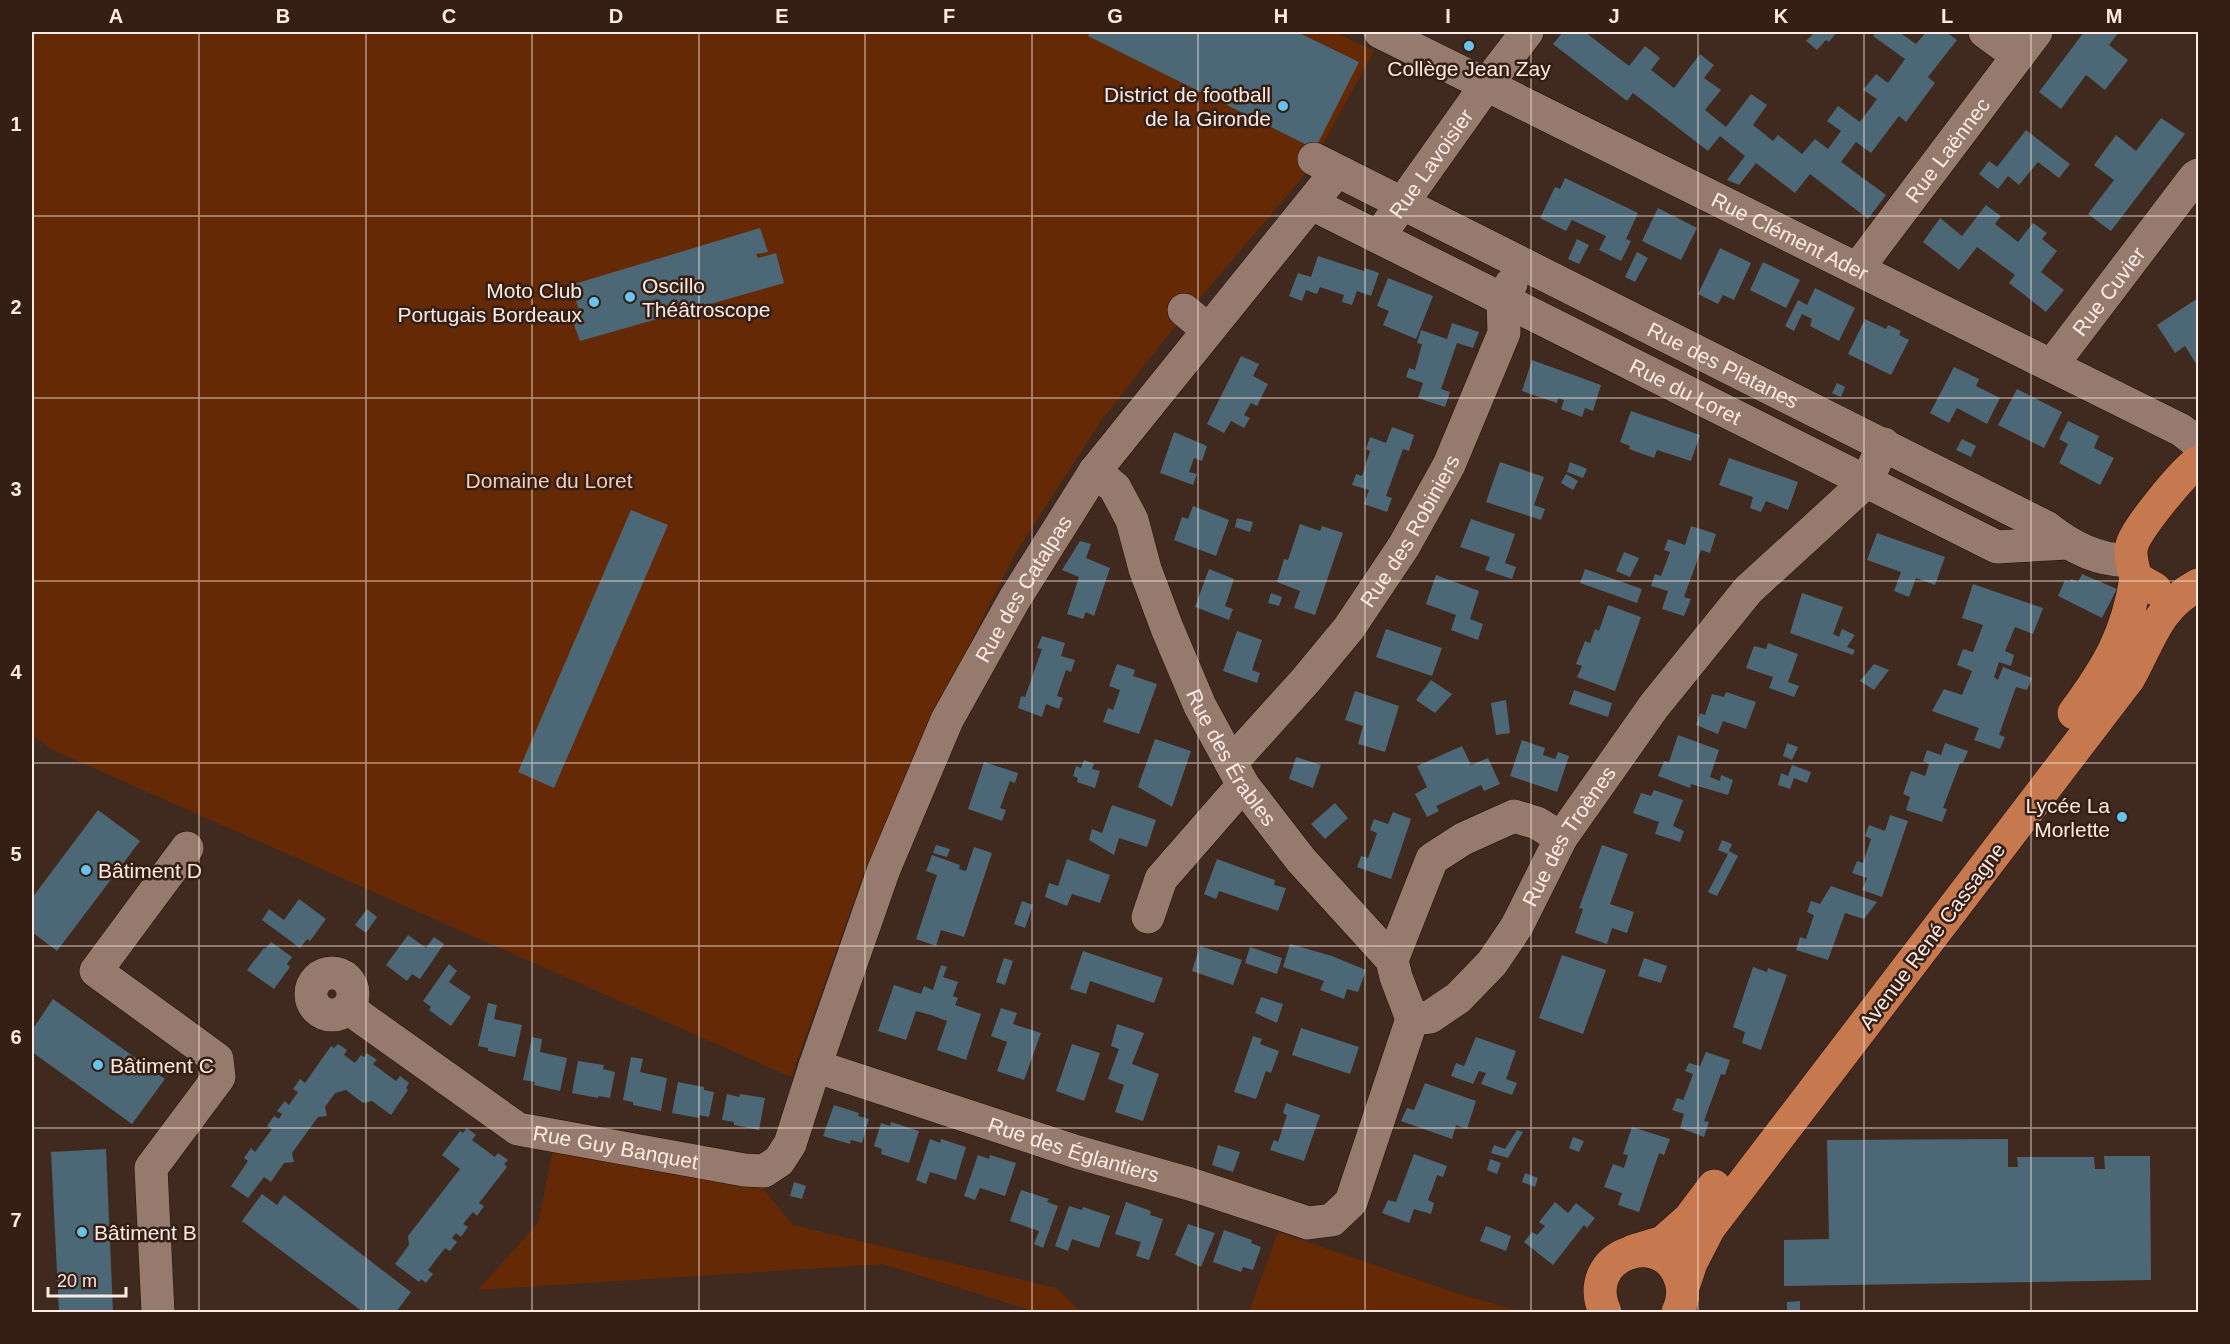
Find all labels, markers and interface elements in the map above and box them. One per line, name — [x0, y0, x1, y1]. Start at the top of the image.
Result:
text: A — [109, 5, 123, 27]
text: B — [276, 5, 290, 27]
text: C — [442, 5, 456, 27]
text: D — [609, 5, 623, 27]
text: E — [775, 5, 789, 27]
text: F — [943, 5, 955, 27]
text: G — [1107, 5, 1123, 27]
text: H — [1274, 5, 1288, 27]
text: I — [1445, 5, 1451, 27]
text: J — [1608, 5, 1620, 27]
text: K — [1774, 5, 1789, 27]
text: L — [1941, 5, 1953, 27]
text: M — [2106, 5, 2122, 27]
marker: Collège Jean Zay — [1462, 39, 1476, 53]
place label: Collège Jean Zay — [1387, 57, 1551, 80]
place label: District de football de la Gironde — [1104, 83, 1271, 130]
street label: Rue Laënnec — [1900, 93, 1994, 207]
marker: District de football de la Gironde — [1276, 99, 1290, 113]
street label: Rue Lavoisier — [1384, 104, 1477, 222]
text: 1 — [10, 113, 22, 135]
street label: Rue Clément Ader — [1708, 187, 1872, 284]
street label: Rue Cuvier — [2067, 242, 2149, 340]
place label: Oscillo Théâtroscope — [642, 274, 770, 321]
place label: Moto Club Portugais Bordeaux — [398, 279, 582, 326]
marker: Oscillo Théâtroscope — [623, 290, 637, 304]
marker: Moto Club Portugais Bordeaux — [587, 295, 601, 309]
text: 2 — [10, 296, 22, 318]
street label: Rue des Platanes — [1644, 317, 1802, 412]
street label: Rue du Loret — [1626, 354, 1745, 429]
street label: Rue des Robiniers — [1355, 452, 1463, 611]
park label: Domaine du Loret — [466, 469, 633, 492]
text: 3 — [10, 478, 22, 500]
street label: Rue des Catalpas — [970, 511, 1076, 666]
text: 4 — [10, 661, 22, 683]
street label: Rue des Érables — [1183, 685, 1281, 830]
street label: Rue des Troènes — [1517, 761, 1620, 910]
place label: Lycée La Morlette — [2026, 794, 2110, 841]
marker: Lycée La Morlette — [2115, 810, 2129, 824]
street label: Avenue René Cassagne — [1854, 838, 2010, 1034]
text: 5 — [10, 843, 22, 865]
place label: Bâtiment D — [98, 859, 202, 882]
marker: Bâtiment D — [79, 863, 93, 877]
text: 6 — [10, 1026, 22, 1048]
place label: Bâtiment C — [110, 1054, 214, 1077]
marker: Bâtiment C — [91, 1058, 105, 1072]
street label: Rue des Églantiers — [985, 1112, 1162, 1186]
street label: Rue Guy Banquet — [531, 1121, 700, 1173]
text: 7 — [10, 1209, 22, 1231]
place label: Bâtiment B — [94, 1221, 197, 1244]
marker: Bâtiment B — [75, 1225, 89, 1239]
scale bar — [48, 1260, 126, 1298]
text: 20 m — [57, 1271, 97, 1291]

